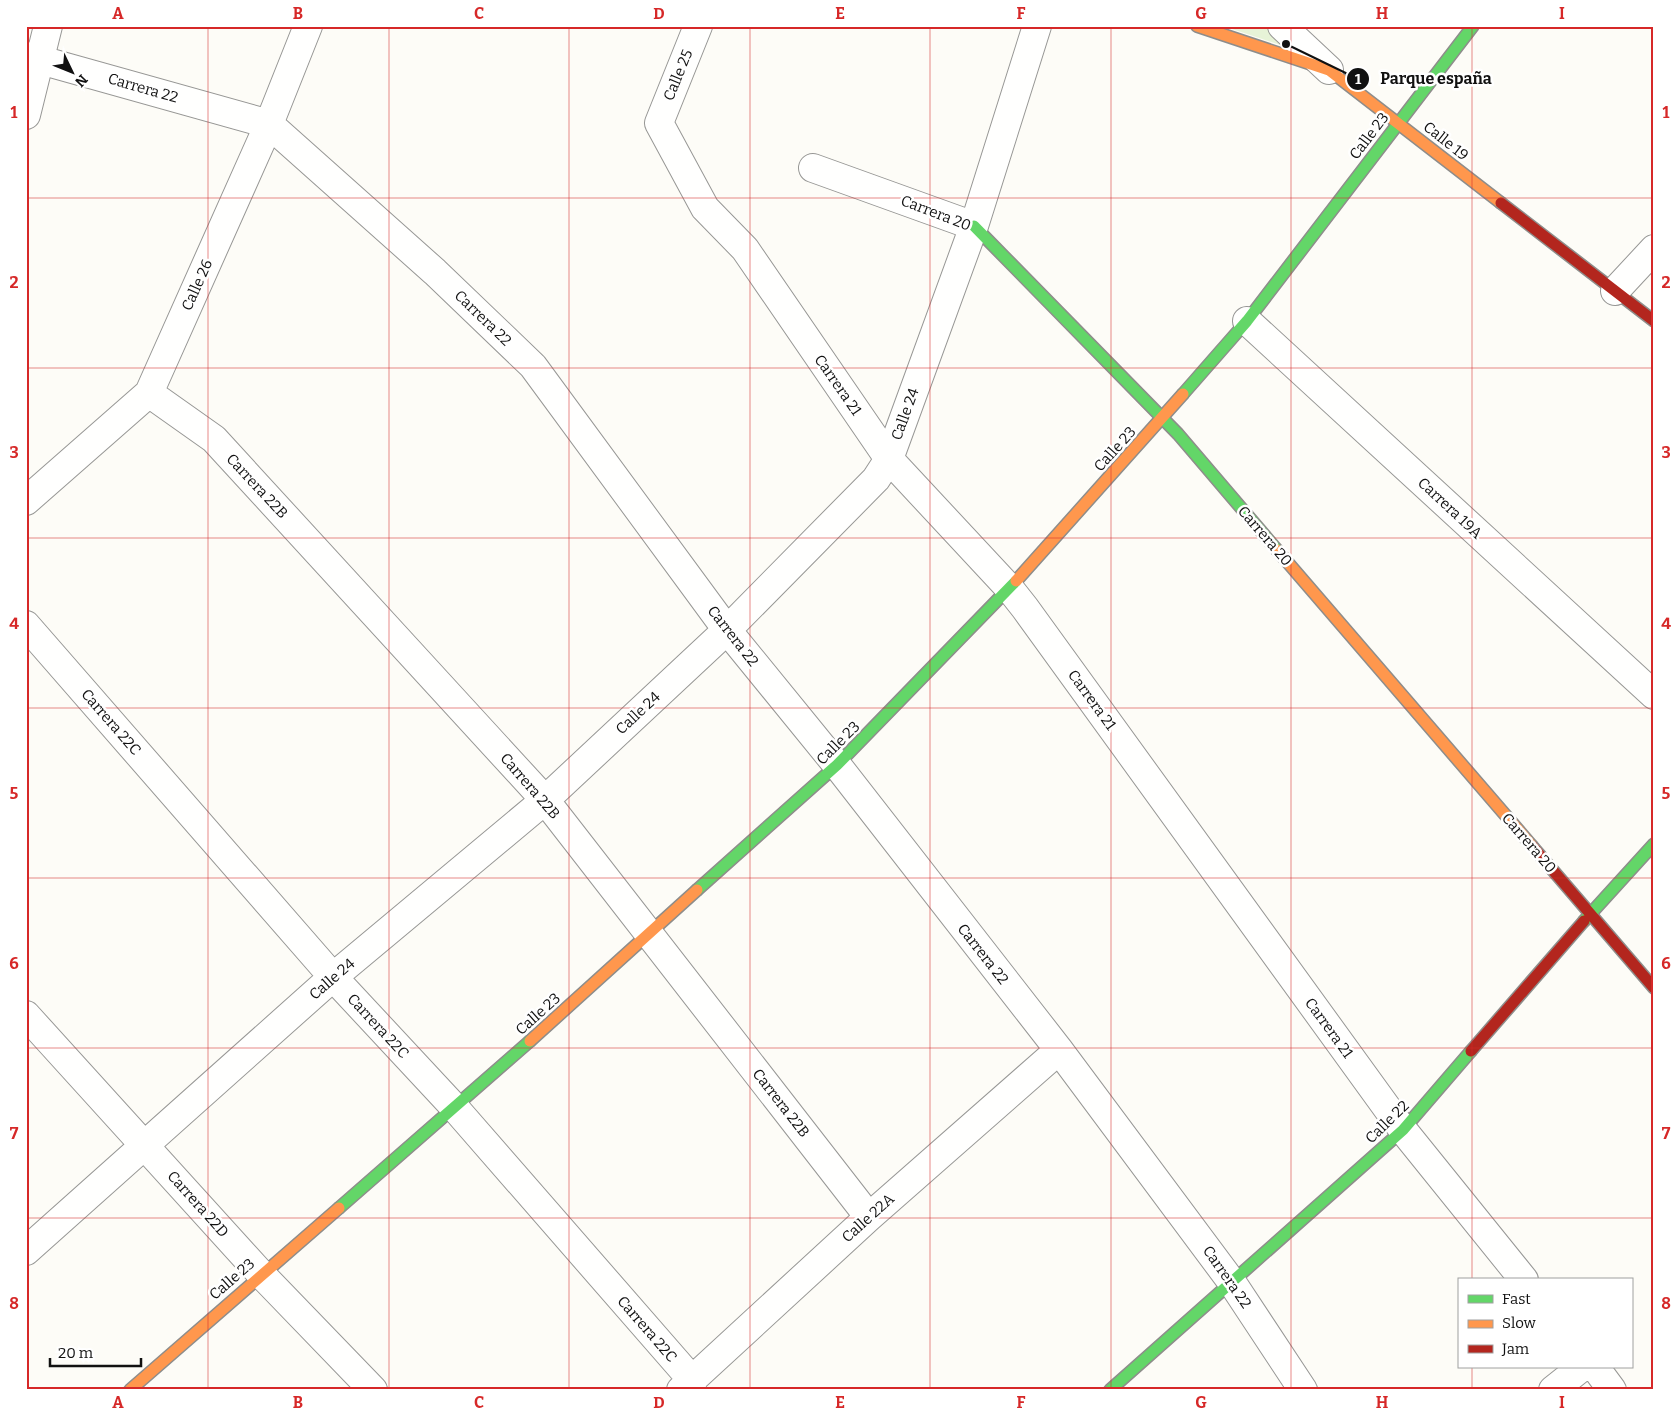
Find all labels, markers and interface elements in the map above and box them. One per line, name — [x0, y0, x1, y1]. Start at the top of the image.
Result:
text: A — [112, 4, 124, 23]
text: B — [293, 4, 303, 23]
text: C — [474, 4, 484, 23]
text: D — [653, 4, 665, 23]
text: E — [835, 4, 845, 23]
text: F — [1017, 4, 1026, 23]
text: G — [1195, 4, 1207, 23]
text: H — [1376, 4, 1389, 23]
text: I — [1559, 4, 1565, 23]
street label: Calle 25 — [660, 47, 696, 103]
north arrow — [48, 48, 98, 98]
callout: Parque españa — [1346, 63, 1502, 94]
street label: Carrera 22 — [106, 69, 180, 107]
text: Parque españa — [1380, 69, 1492, 88]
text: 1 — [1355, 70, 1362, 88]
text: N — [71, 71, 91, 90]
text: 1 — [11, 103, 18, 122]
text: 1 — [1663, 103, 1670, 122]
street label: Calle 23 — [1346, 109, 1392, 163]
street label: Calle 19 — [1420, 118, 1472, 164]
street label: Carrera 20 — [898, 191, 974, 235]
street label: Calle 26 — [178, 256, 216, 314]
text: 2 — [9, 273, 19, 292]
text: 2 — [1661, 273, 1671, 292]
street label: Carrera 22 — [451, 286, 515, 350]
street label: Carrera 21 — [811, 351, 865, 419]
street label: Calle 24 — [887, 385, 923, 443]
street label: Calle 23 — [1090, 423, 1140, 475]
text: 3 — [9, 443, 19, 462]
text: 3 — [1661, 443, 1671, 462]
street label: Carrera 22B — [223, 450, 291, 522]
street label: Carrera 19A — [1414, 474, 1486, 543]
street label: Carrera 20 — [1234, 502, 1296, 570]
street label: Carrera 22 — [704, 602, 762, 670]
text: 4 — [9, 614, 19, 633]
text: 4 — [1661, 614, 1671, 633]
street label: Carrera 21 — [1064, 666, 1120, 734]
street label: Carrera 22C — [77, 685, 145, 759]
street label: Calle 24 — [612, 688, 664, 738]
street label: Calle 23 — [812, 717, 864, 769]
street label: Carrera 22B — [496, 749, 564, 823]
text: 5 — [10, 784, 19, 803]
text: 5 — [1662, 784, 1671, 803]
street label: Carrera 20 — [1498, 809, 1560, 877]
street label: Carrera 22 — [954, 920, 1012, 988]
text: 6 — [9, 954, 19, 973]
street label: Calle 24 — [306, 954, 359, 1004]
text: 6 — [1661, 954, 1671, 973]
street label: Calle 23 — [512, 989, 564, 1039]
street label: Carrera 22C — [344, 990, 412, 1062]
street label: Carrera 21 — [1301, 994, 1357, 1062]
street label: Carrera 22B — [749, 1065, 813, 1141]
street label: Calle 22 — [1361, 1097, 1413, 1147]
text: 7 — [10, 1124, 19, 1143]
text: 7 — [1662, 1124, 1671, 1143]
street label: Carrera 22D — [164, 1167, 232, 1241]
street label: Calle 22A — [838, 1190, 898, 1246]
street label: Carrera 22 — [1199, 1242, 1255, 1312]
street label: Calle 23 — [206, 1254, 258, 1304]
legend — [1458, 1278, 1632, 1368]
text: Fast — [1502, 1290, 1531, 1308]
street label: Carrera 22C — [613, 1292, 681, 1366]
text: 8 — [9, 1294, 19, 1313]
text: 8 — [1661, 1294, 1671, 1313]
text: Slow — [1502, 1314, 1537, 1332]
scale bar — [50, 1336, 141, 1368]
text: Jam — [1501, 1340, 1530, 1358]
text: 20 m — [58, 1344, 94, 1362]
text: A — [112, 1393, 124, 1412]
text: B — [293, 1393, 303, 1412]
text: C — [474, 1393, 484, 1412]
text: D — [653, 1393, 665, 1412]
text: E — [835, 1393, 845, 1412]
text: F — [1017, 1393, 1026, 1412]
text: G — [1195, 1393, 1207, 1412]
text: H — [1376, 1393, 1389, 1412]
text: I — [1559, 1393, 1565, 1412]

